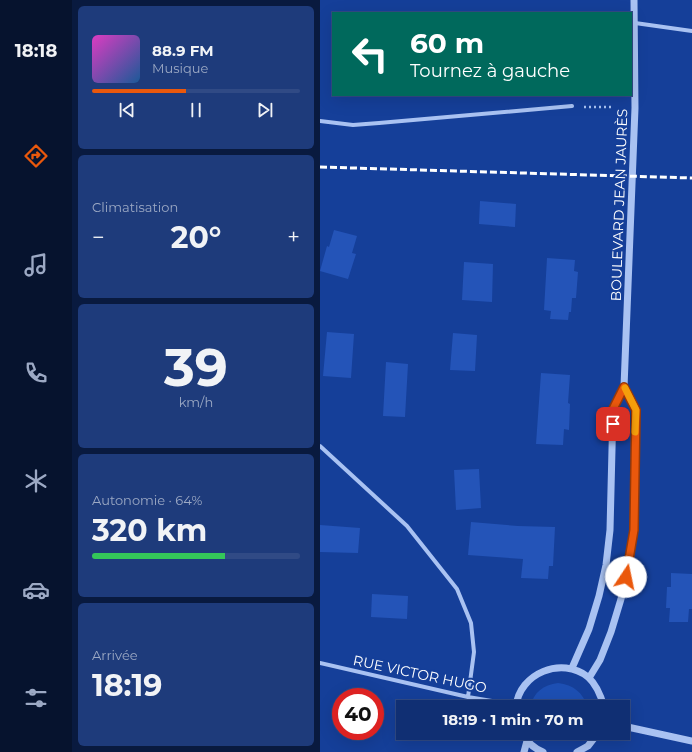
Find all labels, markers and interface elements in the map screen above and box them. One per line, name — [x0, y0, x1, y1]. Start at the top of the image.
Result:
text: 60 m — [410, 26, 484, 60]
icon: left — [344, 28, 396, 80]
text: 18:18 — [15, 40, 57, 62]
text: 88.9 FM — [152, 41, 214, 60]
text: Musique — [152, 60, 208, 76]
text: Tournez à gauche — [410, 60, 570, 82]
icon: previous — [116, 99, 138, 121]
icon: pause — [185, 99, 207, 121]
icon: next — [254, 99, 276, 121]
street label: BOULEVARD JEAN JAURÈS — [607, 108, 631, 302]
icon: directions — [22, 142, 50, 170]
text: Climatisation — [92, 199, 178, 215]
text: 20° — [171, 219, 221, 256]
text: − — [92, 224, 105, 251]
text: + — [287, 224, 300, 251]
icon: music — [22, 251, 50, 279]
text: 39 — [164, 336, 228, 399]
icon: phone — [22, 359, 50, 387]
text: km/h — [179, 394, 213, 410]
pin — [596, 407, 630, 441]
icon: arrive — [602, 413, 624, 435]
icon: climate — [22, 467, 50, 495]
text: Autonomie · 64% — [92, 492, 202, 508]
text: 320 km — [92, 512, 207, 549]
position arrow — [605, 556, 647, 598]
icon: car — [22, 576, 50, 604]
text: Arrivée — [92, 647, 138, 663]
street label: RUE VICTOR HUGO — [352, 651, 489, 697]
text: 18:19 — [92, 667, 162, 704]
icon: filters — [22, 684, 50, 712]
speed limit sign: 40 — [332, 688, 384, 740]
text: 18:19 · 1 min · 70 m — [442, 710, 584, 729]

